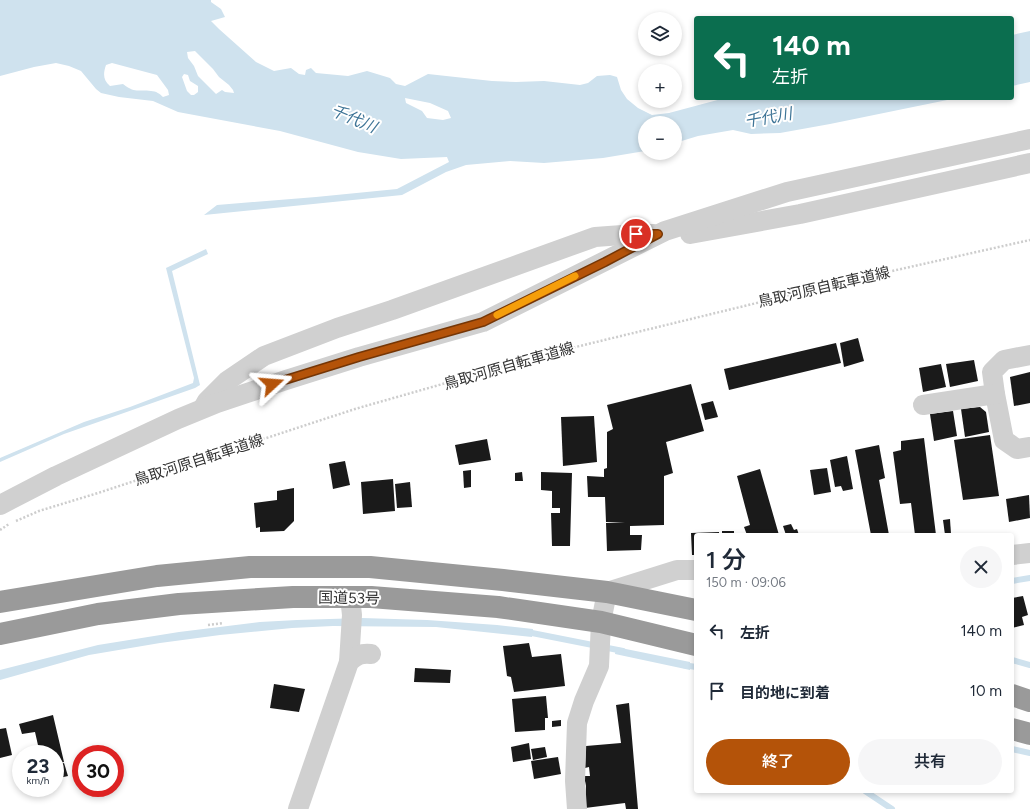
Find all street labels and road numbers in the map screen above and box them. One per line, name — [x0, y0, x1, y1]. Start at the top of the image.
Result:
street label: 鳥取河原自転車道線 — [756, 263, 892, 311]
street label: 鳥取河原自転車道線 — [442, 339, 576, 393]
street label: 鳥取河原自転車道線 — [132, 431, 266, 489]
street label: 国道53号 — [318, 588, 380, 608]

